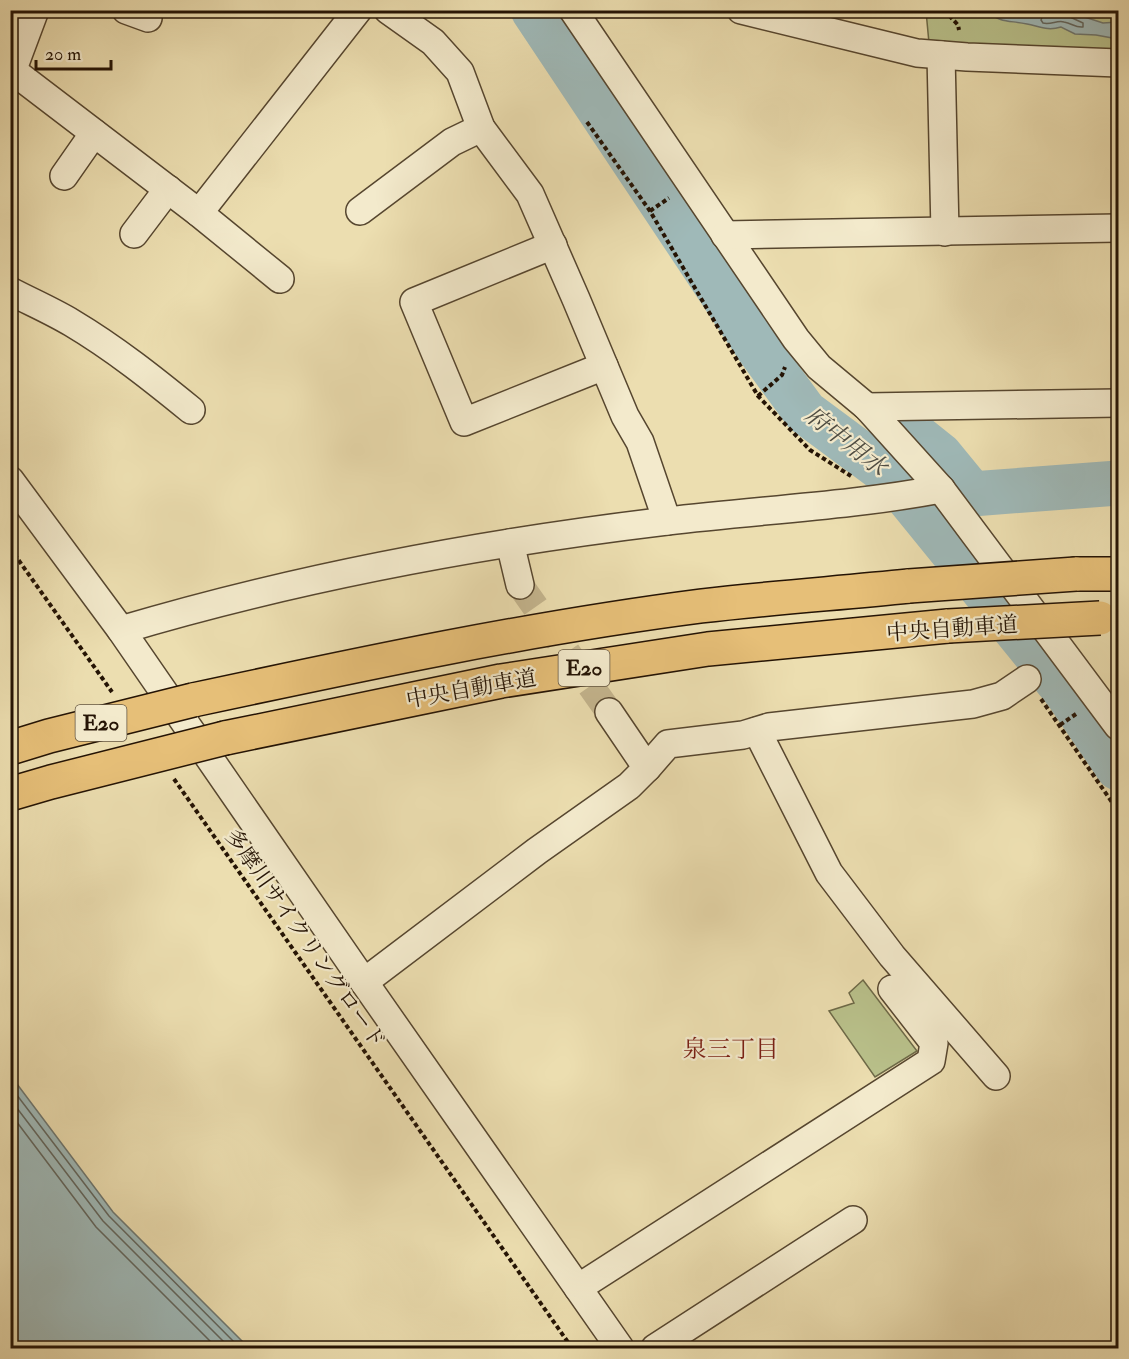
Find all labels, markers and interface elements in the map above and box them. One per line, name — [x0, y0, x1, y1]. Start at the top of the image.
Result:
scale bar — [36, 33, 111, 71]
text: 20 m — [45, 43, 81, 66]
water label: 府中用水 — [798, 400, 895, 484]
street label: 中央自動車道 — [885, 610, 1019, 648]
road number: E20 — [558, 650, 610, 686]
street label: 中央自動車道 — [404, 664, 539, 714]
road number: E20 — [76, 705, 126, 741]
street label: 多摩川サイクリングロード — [219, 823, 392, 1054]
district label: 泉三丁目 — [683, 1034, 779, 1065]

